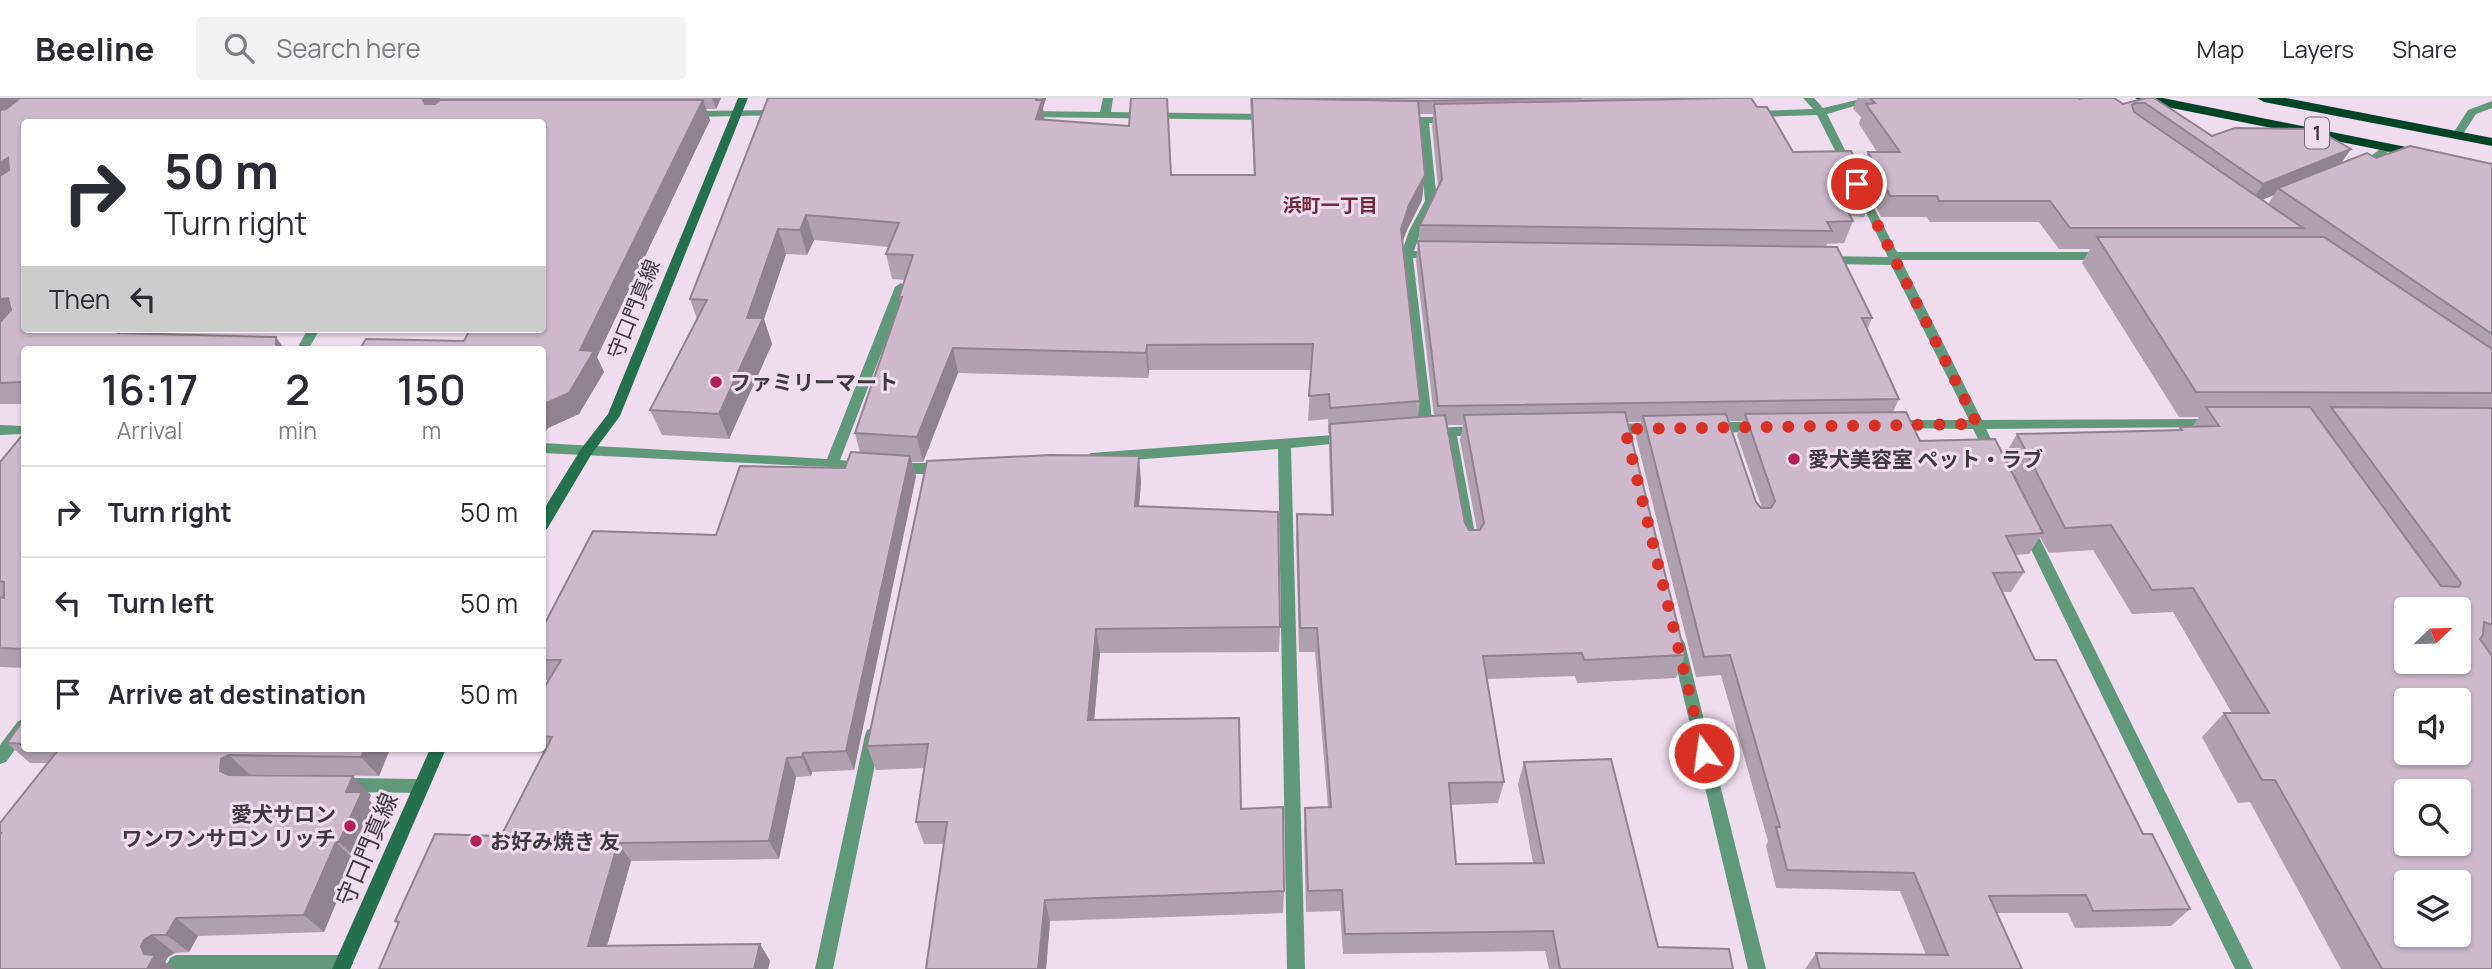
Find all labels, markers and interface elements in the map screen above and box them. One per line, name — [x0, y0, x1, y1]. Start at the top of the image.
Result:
search box — [196, 17, 686, 80]
text: Beeline — [35, 26, 154, 71]
icon: search — [220, 29, 258, 67]
text: Search here — [276, 30, 421, 66]
text: Map — [2197, 32, 2244, 65]
text: Layers — [2282, 32, 2354, 65]
text: Share — [2392, 32, 2457, 65]
road number: 1 — [2305, 118, 2329, 148]
text: 50 m — [164, 137, 279, 204]
icon: right — [49, 147, 140, 238]
pin — [1827, 154, 1887, 214]
icon: arrive — [1838, 165, 1876, 203]
district label: 浜町一丁目 — [1282, 192, 1378, 218]
text: Turn right — [164, 201, 307, 245]
street label: 守口門真線 — [600, 255, 666, 363]
icon: left — [124, 280, 162, 318]
text: Then — [49, 281, 110, 317]
text: 16:17 — [101, 360, 198, 418]
text: 2 — [285, 360, 310, 418]
text: 150 — [397, 360, 466, 418]
place label: ファミリーマート — [730, 368, 898, 396]
marker: ファミリーマート — [708, 374, 724, 390]
text: Arrival — [117, 414, 182, 446]
text: min — [278, 414, 317, 446]
text: m — [422, 414, 441, 446]
place label: 愛犬美容室 ペット・ラブ — [1808, 445, 2043, 473]
marker: 愛犬美容室 ペット・ラブ — [1786, 451, 1802, 467]
icon: right — [49, 493, 87, 531]
text: Turn right — [108, 494, 232, 530]
text: 50 m — [460, 494, 518, 530]
icon: left — [49, 584, 87, 622]
text: Turn left — [108, 585, 215, 621]
text: 50 m — [460, 585, 518, 621]
north arrow — [2394, 597, 2471, 674]
map controls — [2394, 597, 2471, 947]
icon: arrive — [49, 675, 87, 713]
text: Arrive at destination — [108, 676, 366, 712]
text: 50 m — [460, 676, 518, 712]
button: sound — [2394, 688, 2471, 765]
position arrow — [1667, 716, 1741, 790]
button: search — [2394, 779, 2471, 856]
street label: 守口門真線 — [327, 787, 405, 911]
place label: 愛犬サロン ワンワンサロン リッチ — [122, 800, 336, 852]
marker: 愛犬サロン ワンワンサロン リッチ — [342, 818, 358, 834]
place label: お好み焼き 友 — [490, 827, 620, 855]
marker: お好み焼き 友 — [468, 833, 484, 849]
button: layers — [2394, 870, 2471, 947]

